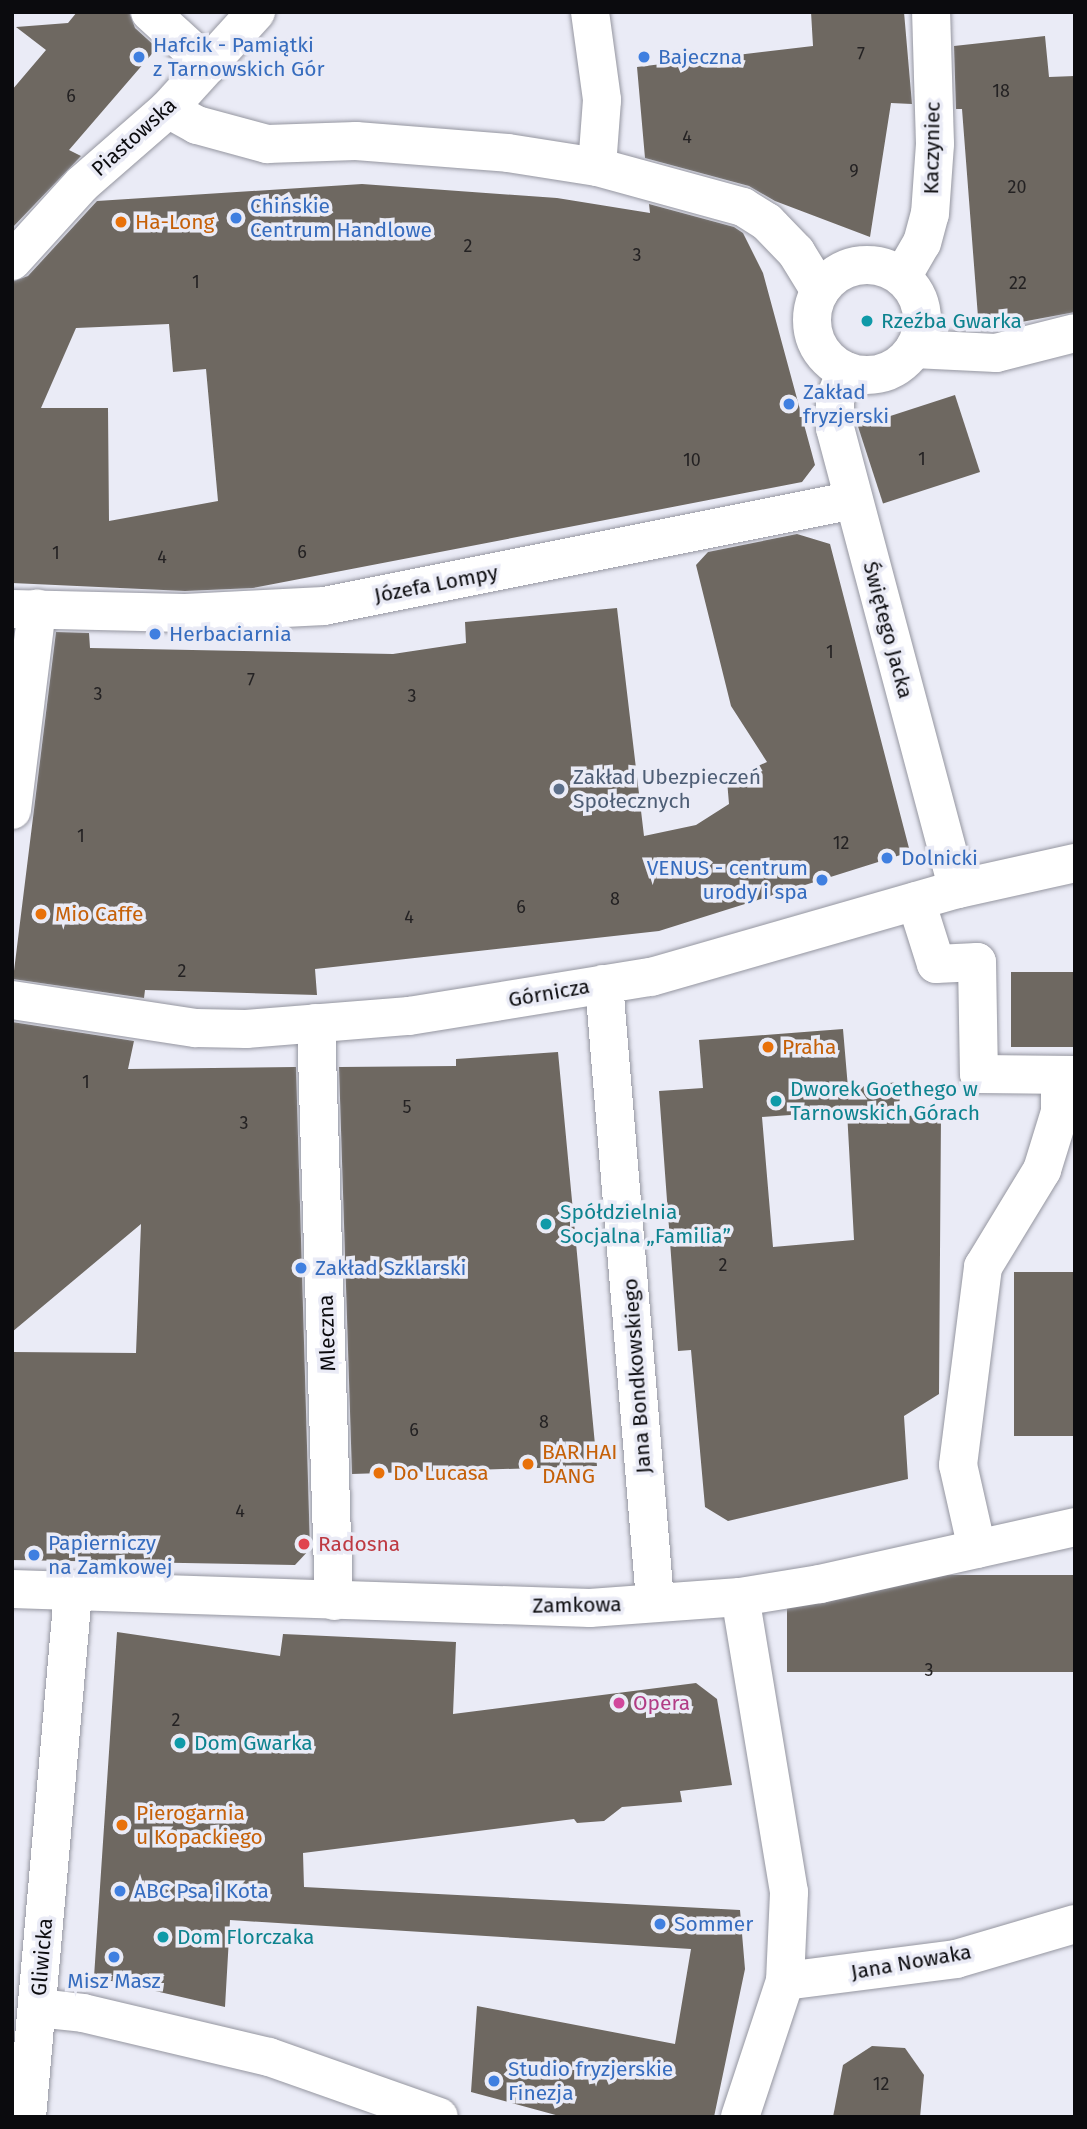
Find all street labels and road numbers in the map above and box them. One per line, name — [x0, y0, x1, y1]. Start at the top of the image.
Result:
street label: Piastowska — [86, 92, 182, 182]
street label: Kaczyniec — [919, 101, 945, 195]
street label: Świętego Jacka — [858, 559, 918, 701]
street label: Józefa Lompy — [372, 560, 500, 608]
street label: Górnicza — [506, 973, 592, 1013]
street label: Jana Bondkowskiego — [618, 1278, 656, 1474]
street label: Mleczna — [313, 1294, 341, 1372]
street label: Zamkowa — [532, 1592, 622, 1618]
street label: Gliwicka — [26, 1917, 58, 1997]
street label: Jana Nowaka — [849, 1939, 973, 1985]

